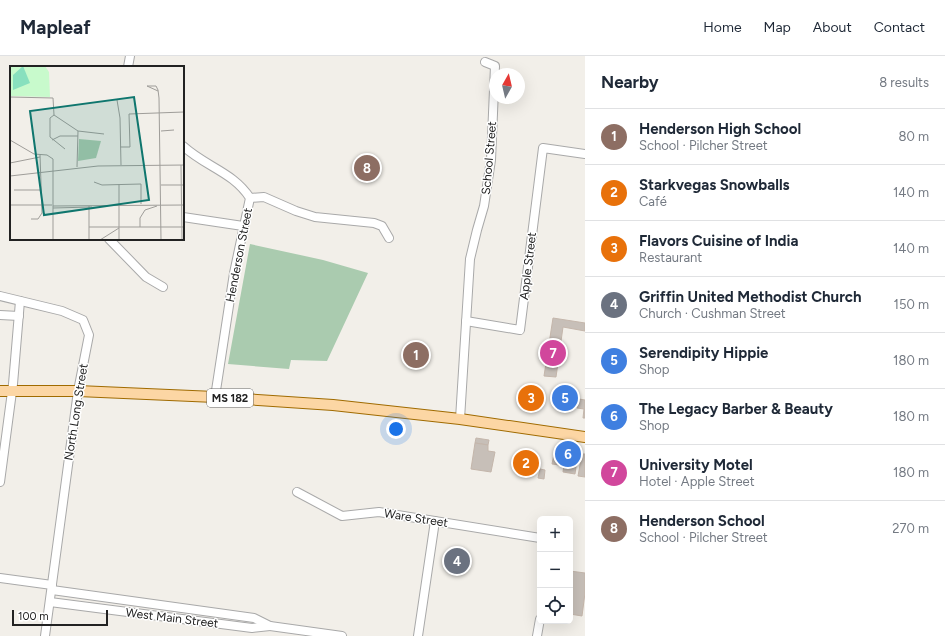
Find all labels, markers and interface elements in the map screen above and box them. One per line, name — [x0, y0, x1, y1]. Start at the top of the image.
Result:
text: Mapleaf — [20, 16, 91, 39]
text: Home — [703, 19, 742, 36]
text: Map — [764, 19, 791, 36]
text: About — [813, 19, 852, 36]
text: Contact — [874, 19, 925, 36]
inset map — [10, 66, 184, 240]
north arrow — [489, 68, 525, 104]
text: Nearby — [601, 72, 659, 92]
text: 8 results — [879, 75, 929, 90]
street label: School Street — [479, 120, 499, 195]
text: Henderson High School — [639, 120, 801, 138]
text: 1 — [611, 129, 617, 144]
text: 80 m — [898, 129, 929, 144]
text: School · Pilcher Street — [639, 138, 768, 153]
pin: 8 — [354, 153, 380, 183]
text: Starkvegas Snowballs — [639, 176, 790, 194]
text: 2 — [610, 185, 618, 200]
text: 140 m — [893, 185, 929, 200]
text: Café — [639, 194, 667, 209]
street label: Henderson Street — [223, 206, 255, 303]
street label: Apple Street — [517, 231, 539, 301]
text: Flavors Cuisine of India — [639, 232, 798, 250]
text: 3 — [610, 241, 618, 256]
text: 140 m — [893, 241, 929, 256]
text: Restaurant — [639, 250, 702, 265]
text: Griffin United Methodist Church — [639, 288, 862, 306]
text: 4 — [610, 297, 618, 312]
text: 150 m — [894, 297, 929, 312]
text: Church · Cushman Street — [639, 306, 786, 321]
pin: 7 — [540, 338, 566, 368]
pin: 1 — [403, 340, 429, 370]
text: Serendipity Hippie — [639, 344, 768, 362]
text: 5 — [610, 353, 618, 368]
text: 180 m — [893, 353, 929, 368]
street label: North Long Street — [61, 362, 91, 461]
text: Shop — [639, 362, 669, 377]
pin: 3 — [518, 383, 544, 413]
pin: 5 — [552, 383, 578, 413]
road number: MS 182 — [207, 389, 253, 407]
text: The Legacy Barber & Beauty — [639, 400, 833, 418]
text: 6 — [610, 409, 618, 424]
text: 180 m — [893, 409, 929, 424]
text: Shop — [639, 418, 669, 433]
your location — [386, 419, 406, 439]
pin: 6 — [555, 439, 581, 469]
pin: 2 — [513, 448, 539, 478]
text: University Motel — [639, 456, 753, 474]
text: 7 — [610, 465, 618, 480]
text: 180 m — [893, 465, 929, 480]
text: Hotel · Apple Street — [639, 474, 755, 489]
street label: Ware Street — [383, 506, 449, 530]
text: Henderson School — [639, 512, 765, 530]
map controls — [537, 516, 573, 624]
button: + — [537, 516, 573, 552]
text: 8 — [610, 521, 618, 536]
text: 270 m — [892, 521, 929, 536]
text: School · Pilcher Street — [639, 530, 768, 545]
pin: 4 — [444, 546, 470, 576]
button: − — [537, 552, 573, 588]
button: locate — [537, 588, 573, 624]
street label: West Main Street — [125, 605, 219, 631]
scale bar — [12, 608, 108, 627]
text: 100 m — [18, 610, 49, 623]

